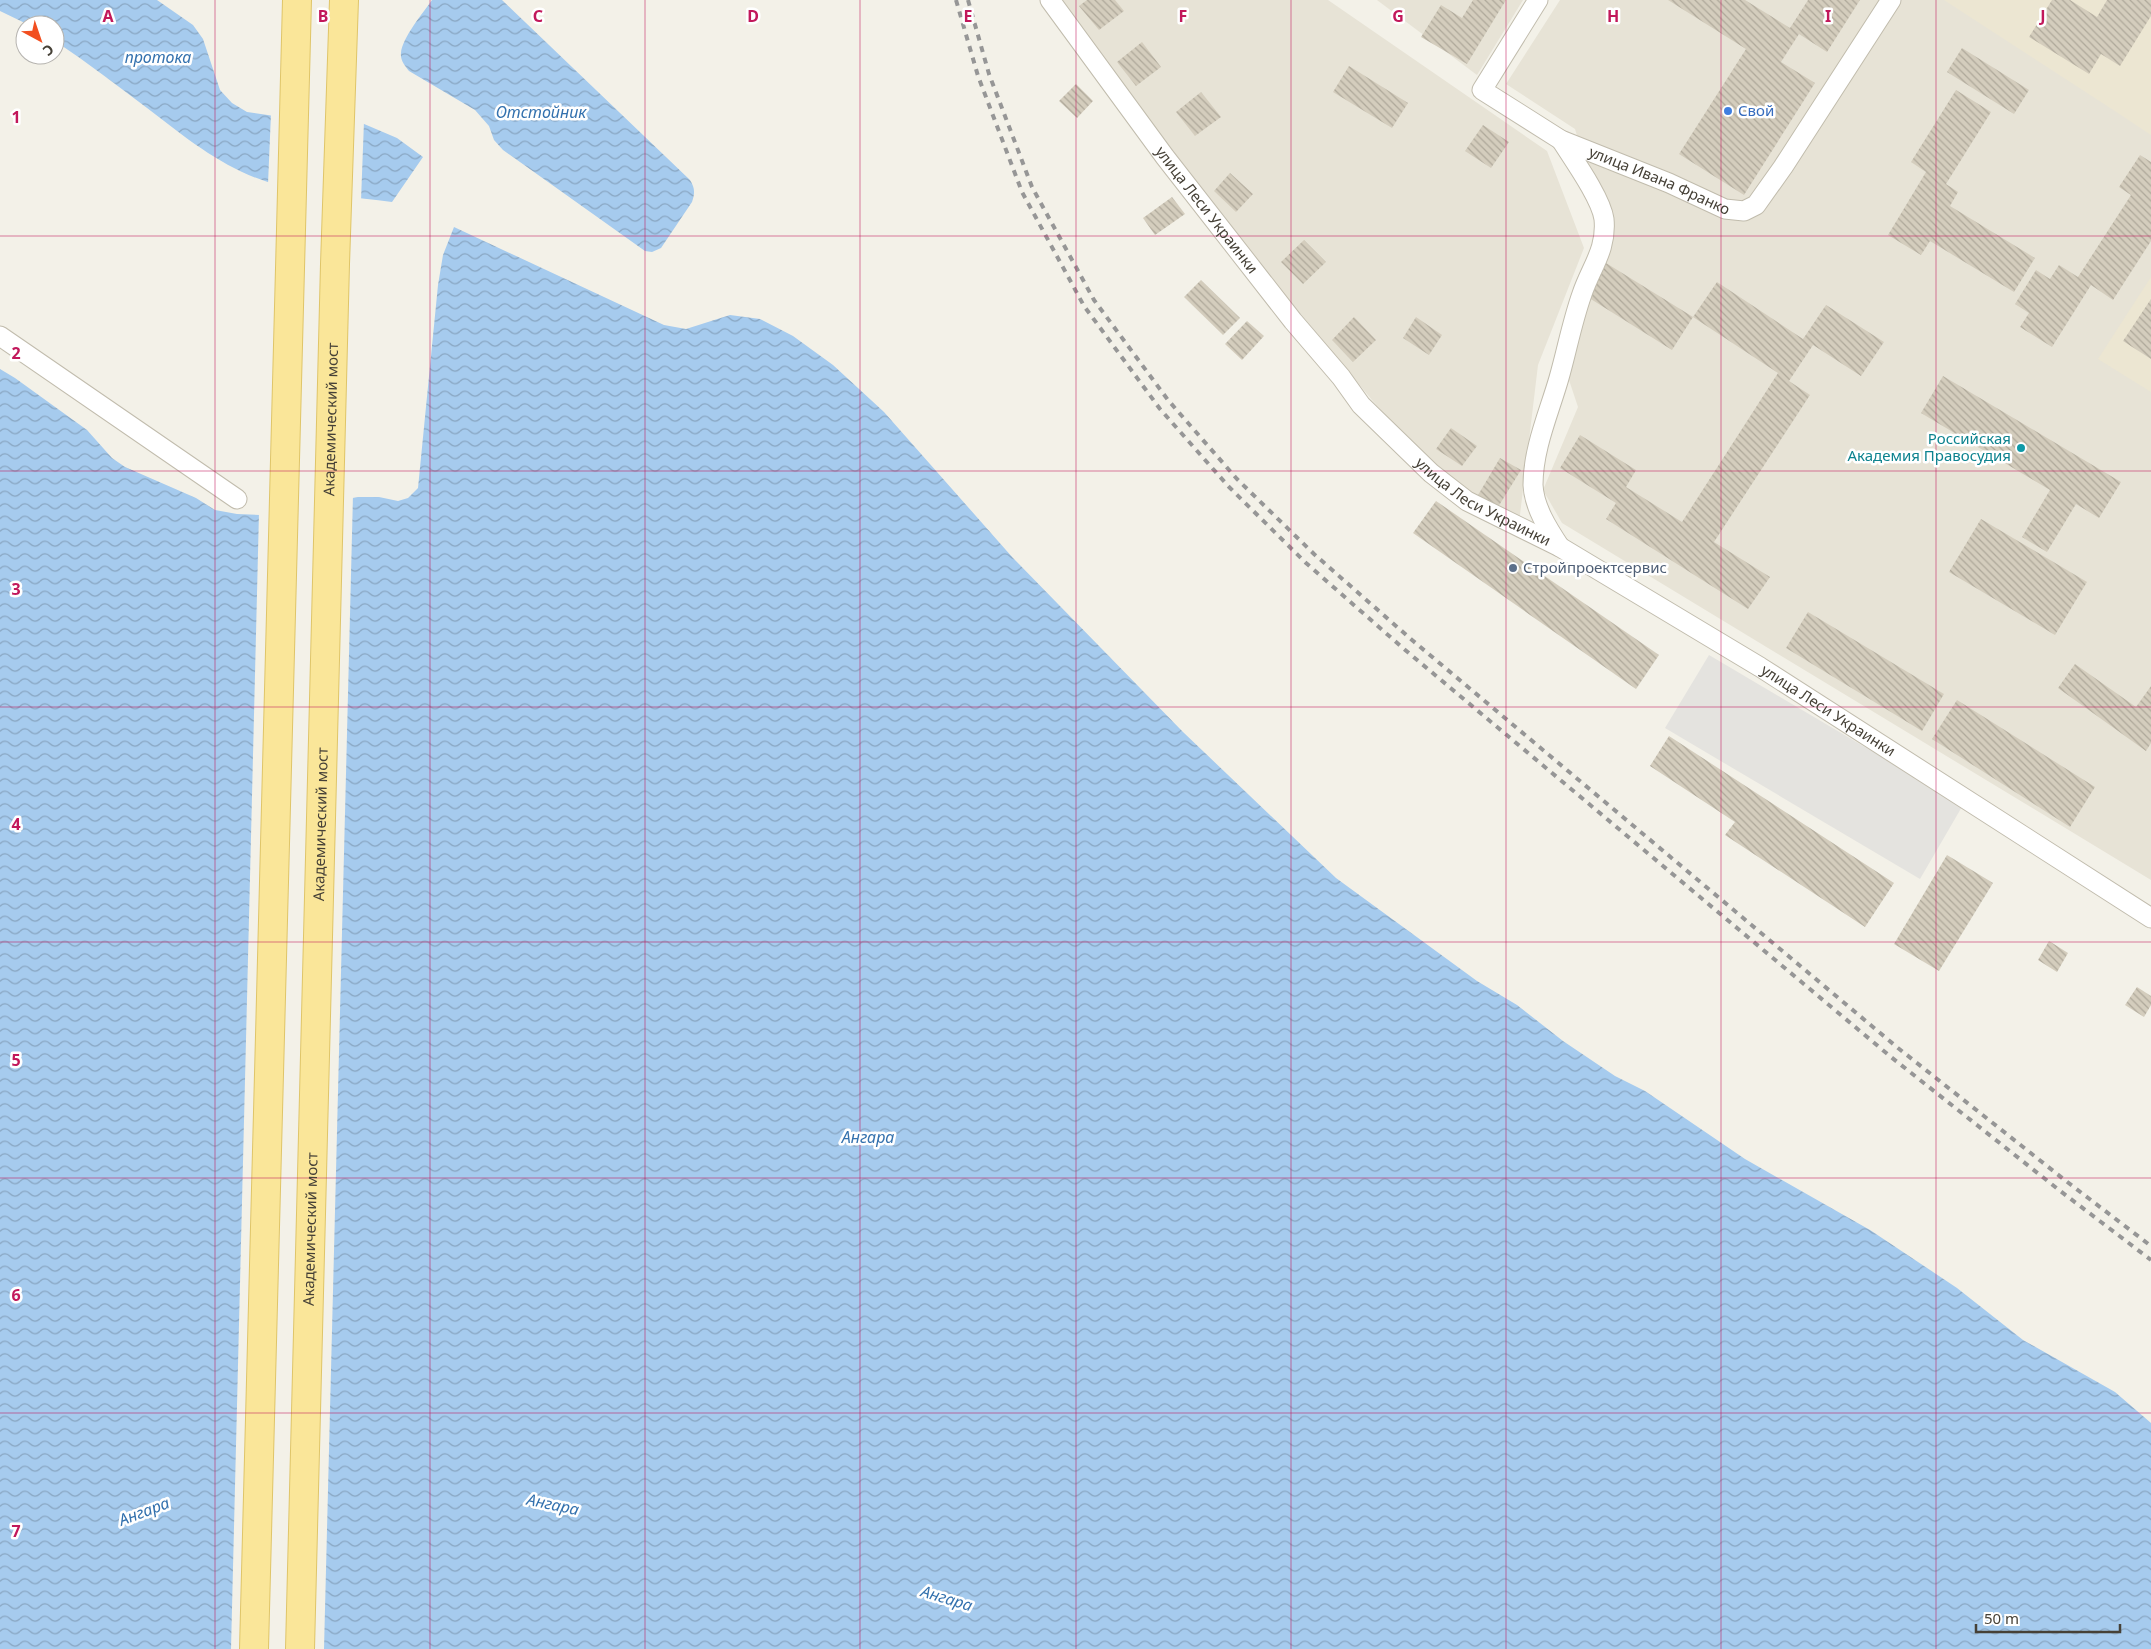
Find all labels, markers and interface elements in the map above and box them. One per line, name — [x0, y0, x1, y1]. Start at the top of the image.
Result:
text: A — [102, 5, 114, 27]
text: B — [318, 5, 328, 27]
text: C — [533, 5, 543, 27]
text: D — [747, 5, 759, 27]
text: E — [964, 5, 973, 27]
text: F — [1179, 5, 1187, 27]
text: G — [1392, 5, 1404, 27]
text: H — [1607, 5, 1619, 27]
text: I — [1825, 5, 1831, 27]
text: J — [2038, 5, 2046, 27]
north arrow — [15, 15, 65, 65]
text: С — [39, 40, 58, 61]
water label: протока — [125, 46, 191, 68]
place label: Свой — [1738, 100, 1774, 120]
water label: Отстойник — [496, 101, 587, 123]
marker: Свой — [1722, 105, 1734, 117]
text: 1 — [11, 106, 21, 128]
street label: улица Ивана Франко — [1586, 141, 1734, 219]
street label: улица Леси Украинки — [1151, 142, 1263, 277]
text: 2 — [11, 342, 21, 364]
street label: Академический мост — [318, 342, 342, 496]
place label: Российская Академия Правосудия — [1847, 428, 2011, 465]
marker: Российская Академия Правосудия — [2015, 442, 2027, 454]
street label: улица Леси Украинки — [1411, 452, 1554, 550]
place label: Стройпроектсервис — [1523, 557, 1667, 577]
marker: Стройпроектсервис — [1507, 562, 1519, 574]
text: 3 — [11, 578, 21, 600]
street label: улица Леси Украинки — [1758, 659, 1900, 761]
street label: Академический мост — [308, 747, 332, 901]
text: 4 — [11, 813, 21, 835]
text: 5 — [11, 1049, 21, 1071]
water label: Ангара — [841, 1126, 894, 1148]
street label: Академический мост — [298, 1152, 322, 1306]
text: 6 — [11, 1284, 21, 1306]
water label: Ангара — [524, 1488, 581, 1520]
water label: Ангара — [115, 1491, 173, 1531]
text: 7 — [11, 1520, 21, 1542]
water label: Ангара — [918, 1579, 975, 1616]
scale bar — [1976, 1602, 2120, 1634]
text: 50 m — [1984, 1608, 2019, 1628]

